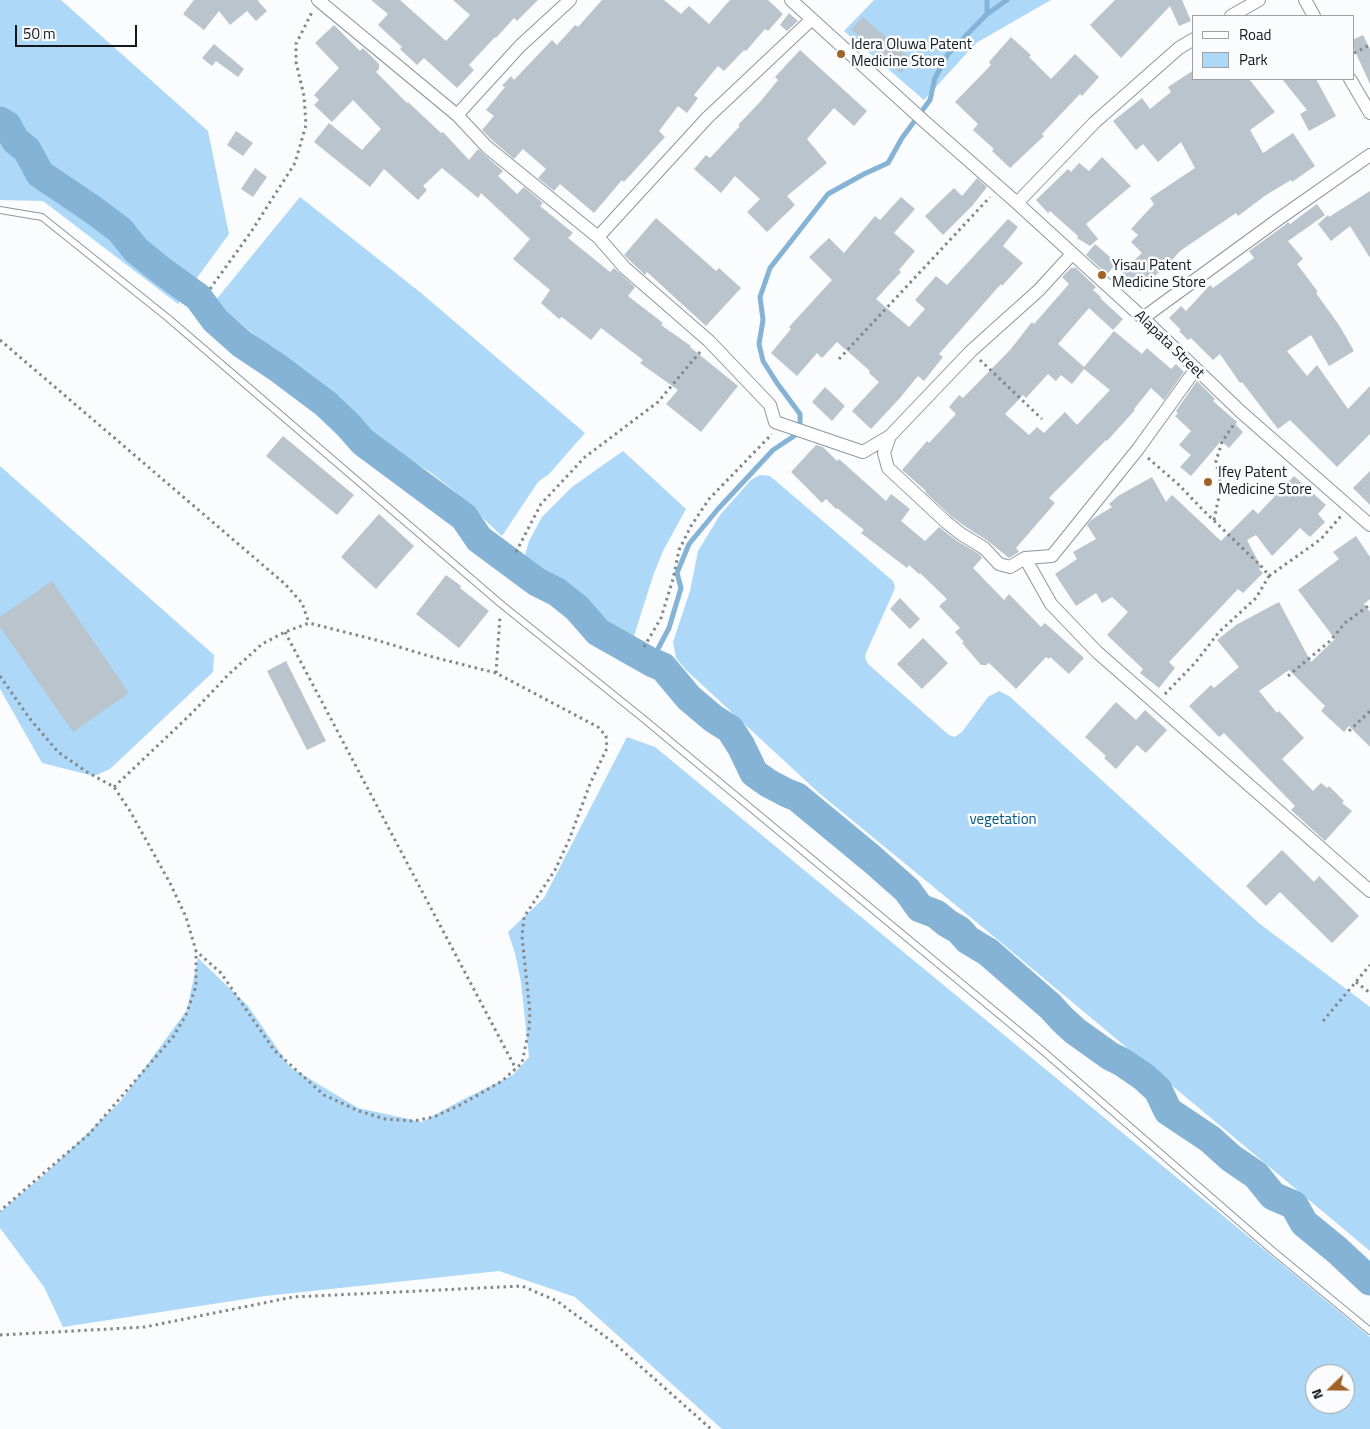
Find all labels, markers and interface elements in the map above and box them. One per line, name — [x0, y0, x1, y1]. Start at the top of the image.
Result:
scale bar — [18, 15, 140, 47]
legend — [1192, 15, 1355, 80]
text: 50 m — [23, 22, 56, 45]
text: Road — [1239, 23, 1271, 46]
place label: Idera Oluwa Patent Medicine Store — [851, 36, 972, 71]
marker: Idera Oluwa Patent Medicine Store — [835, 48, 847, 60]
text: Park — [1239, 48, 1268, 71]
place label: Yisau Patent Medicine Store — [1112, 257, 1206, 292]
marker: Yisau Patent Medicine Store — [1096, 269, 1108, 281]
street label: Alapata Street — [1130, 307, 1208, 383]
place label: Ifey Patent Medicine Store — [1218, 464, 1312, 499]
marker: Ifey Patent Medicine Store — [1202, 476, 1214, 488]
park label: vegetation — [969, 811, 1037, 829]
north arrow — [1305, 1364, 1355, 1414]
text: N — [1305, 1386, 1328, 1403]

